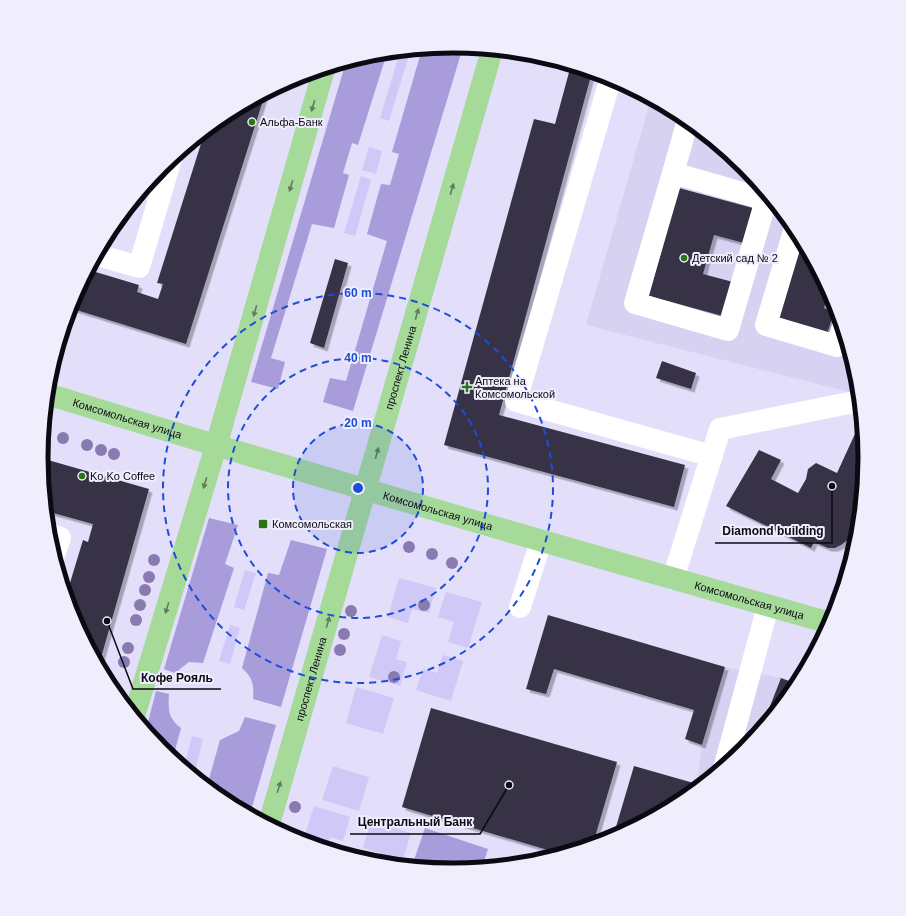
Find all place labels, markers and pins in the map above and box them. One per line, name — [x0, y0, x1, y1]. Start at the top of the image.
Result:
place label: Альфа-Банк — [260, 116, 323, 128]
marker: Альфа-Банк — [247, 117, 257, 127]
place label: Детский сад № 2 — [692, 252, 778, 264]
marker: Детский сад № 2 — [679, 253, 689, 263]
place label: Аптека на Комсомольской — [475, 375, 555, 400]
marker: Аптека на Комсомольской — [462, 382, 472, 392]
place label: Ko Ko Coffee — [90, 470, 155, 482]
marker: Ko Ko Coffee — [77, 471, 87, 481]
centre of rings — [351, 481, 365, 495]
marker: Комсомольская — [257, 518, 269, 530]
place label: Комсомольская — [272, 518, 352, 530]
callout: Diamond building — [715, 519, 832, 543]
callout: Кофе Рояль — [133, 665, 221, 689]
callout: Центральный Банк — [350, 810, 480, 834]

